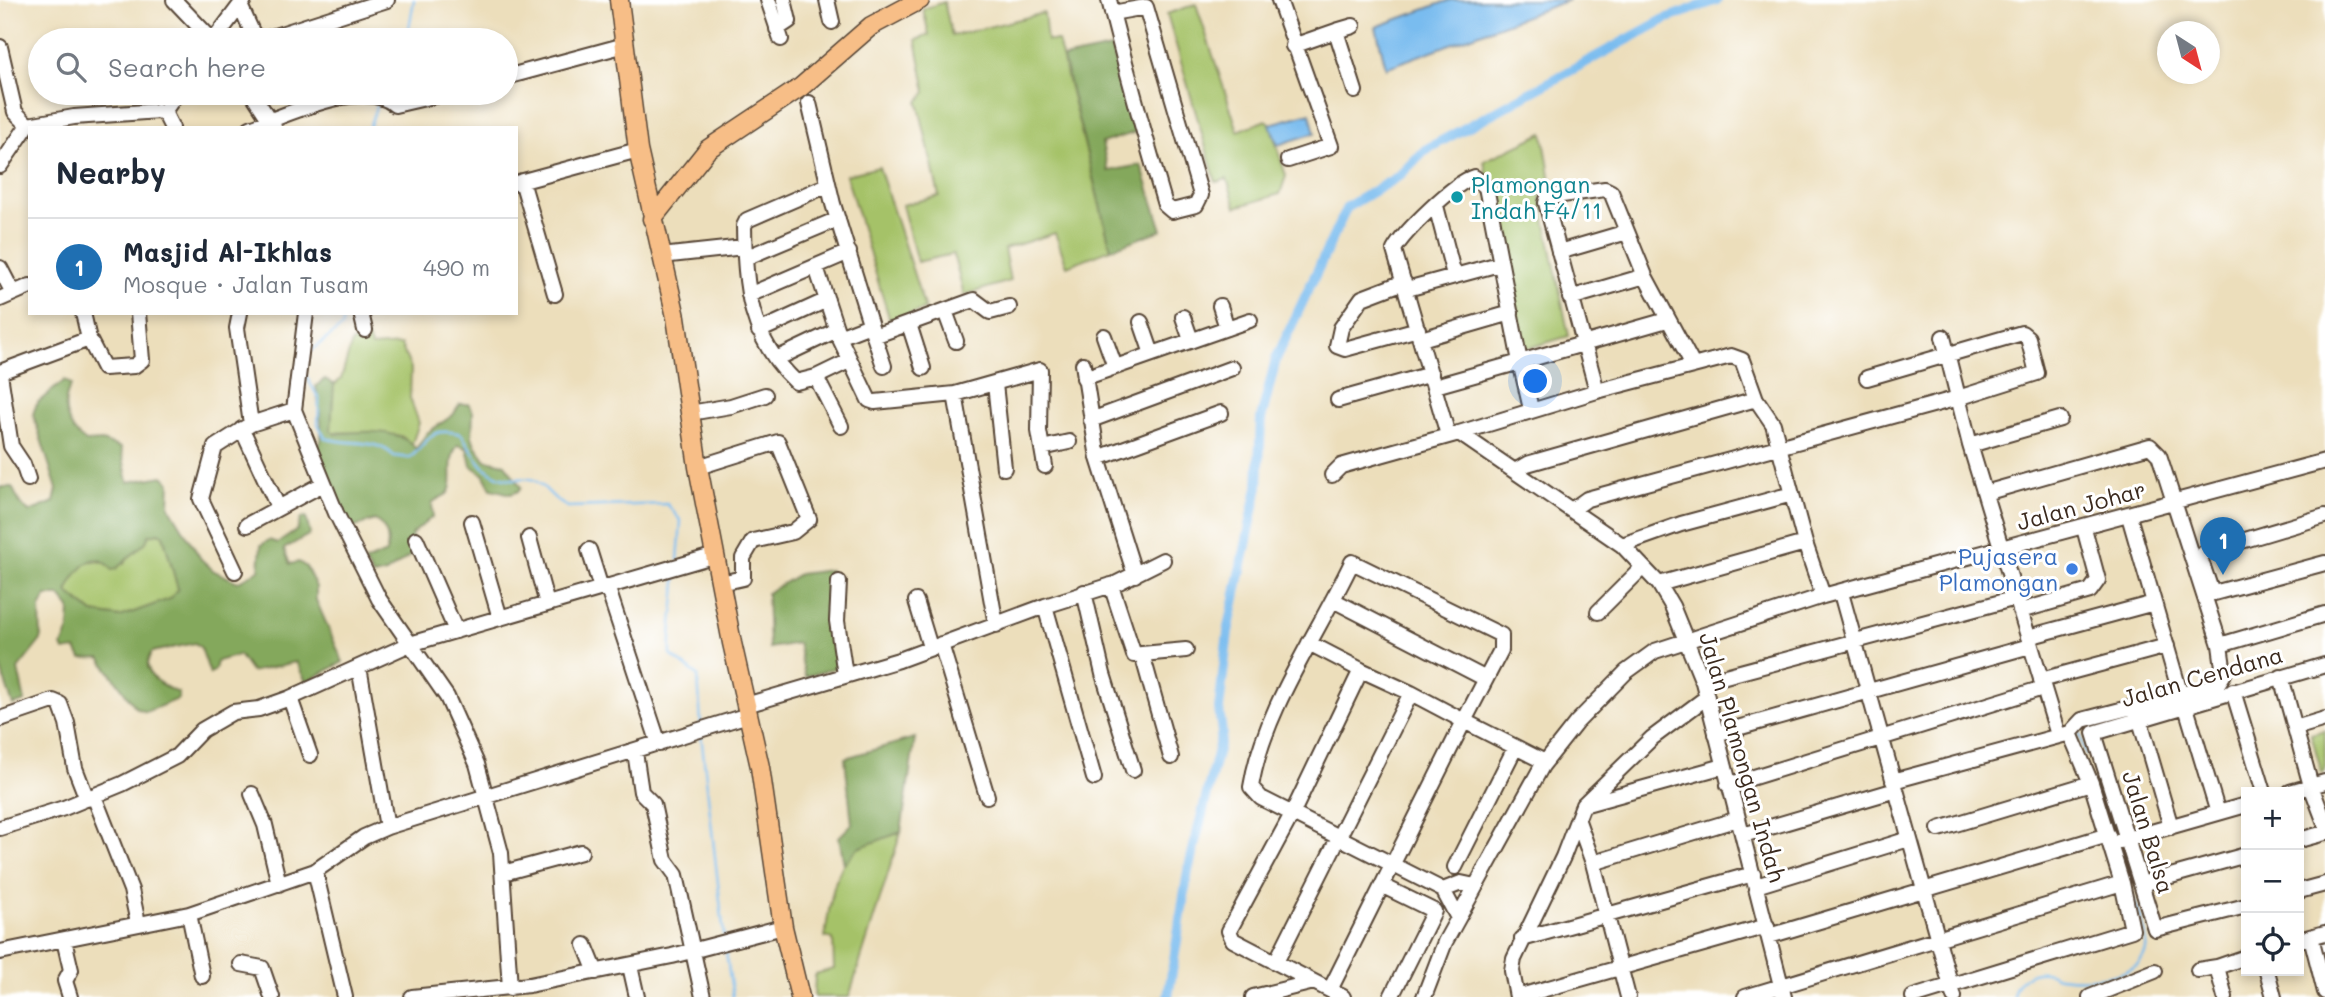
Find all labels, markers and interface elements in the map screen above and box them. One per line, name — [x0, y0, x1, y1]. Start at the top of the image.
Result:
north arrow — [2157, 21, 2220, 84]
search box — [28, 28, 518, 105]
icon: search — [52, 48, 90, 86]
text: Search here — [108, 50, 266, 84]
text: Nearby — [56, 152, 166, 192]
place label: Plamongan Indah F4/11 — [1471, 169, 1602, 225]
marker: Plamongan Indah F4/11 — [1449, 189, 1465, 205]
text: Masjid Al-Ikhlas — [123, 235, 332, 269]
text: 1 — [74, 252, 84, 282]
text: 490 m — [423, 252, 490, 282]
text: Mosque · Jalan Tusam — [123, 269, 369, 299]
your location — [1518, 364, 1552, 398]
street label: Jalan Johar — [2013, 473, 2149, 537]
pin: 1 — [2200, 517, 2246, 575]
place label: Pujasera Plamongan — [1939, 541, 2058, 597]
marker: Pujasera Plamongan — [2064, 561, 2080, 577]
street label: Jalan Plamongan Indah — [1693, 629, 1793, 885]
street label: Jalan Cendana — [2118, 639, 2286, 713]
street label: Jalan Balsa — [2116, 767, 2182, 897]
map controls — [2241, 787, 2304, 976]
button: + — [2241, 787, 2304, 850]
button: − — [2241, 850, 2304, 913]
button: locate — [2241, 913, 2304, 976]

